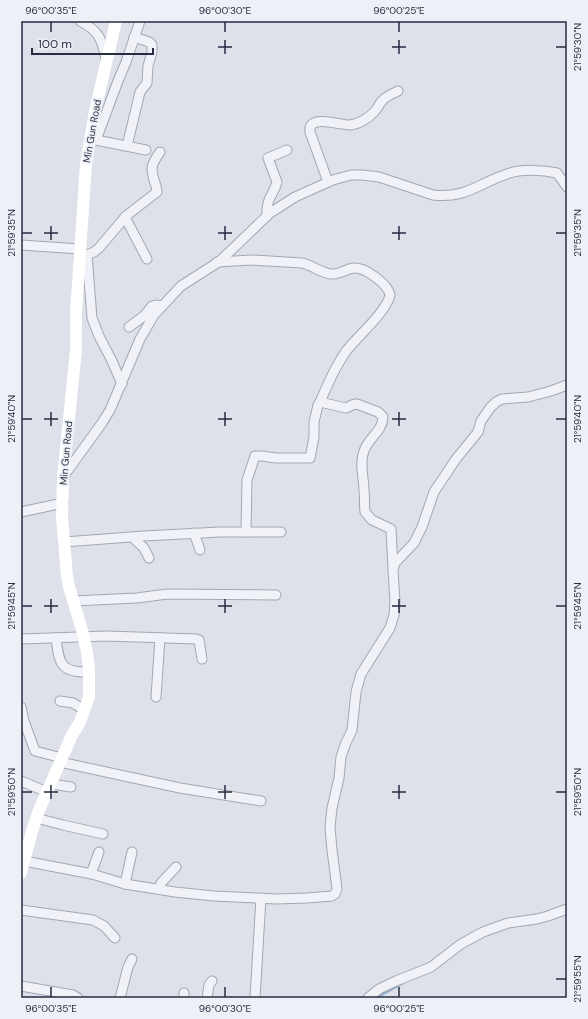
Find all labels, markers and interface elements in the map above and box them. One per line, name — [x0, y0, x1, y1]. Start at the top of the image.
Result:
text: 96°00'35"E — [25, 4, 77, 17]
text: 96°00'30"E — [199, 4, 252, 17]
text: 96°00'25"E — [373, 4, 425, 17]
text: 21°59'30"N — [571, 23, 584, 71]
scale bar — [32, 30, 153, 56]
text: 100 m — [38, 36, 72, 52]
street label: Min Gun Road — [80, 98, 104, 164]
text: 21°59'35"N — [5, 209, 18, 257]
text: 21°59'35"N — [571, 209, 584, 257]
text: 21°59'40"N — [5, 395, 18, 443]
text: 21°59'40"N — [571, 395, 584, 443]
street label: Min Gun Road — [57, 420, 75, 486]
text: 21°59'45"N — [5, 582, 18, 630]
text: 21°59'45"N — [571, 582, 584, 630]
text: 21°59'50"N — [5, 768, 18, 816]
text: 21°59'50"N — [571, 768, 584, 816]
text: 21°59'55"N — [571, 955, 584, 1003]
text: 96°00'35"E — [25, 1002, 77, 1015]
text: 96°00'30"E — [199, 1002, 252, 1015]
text: 96°00'25"E — [373, 1002, 425, 1015]

